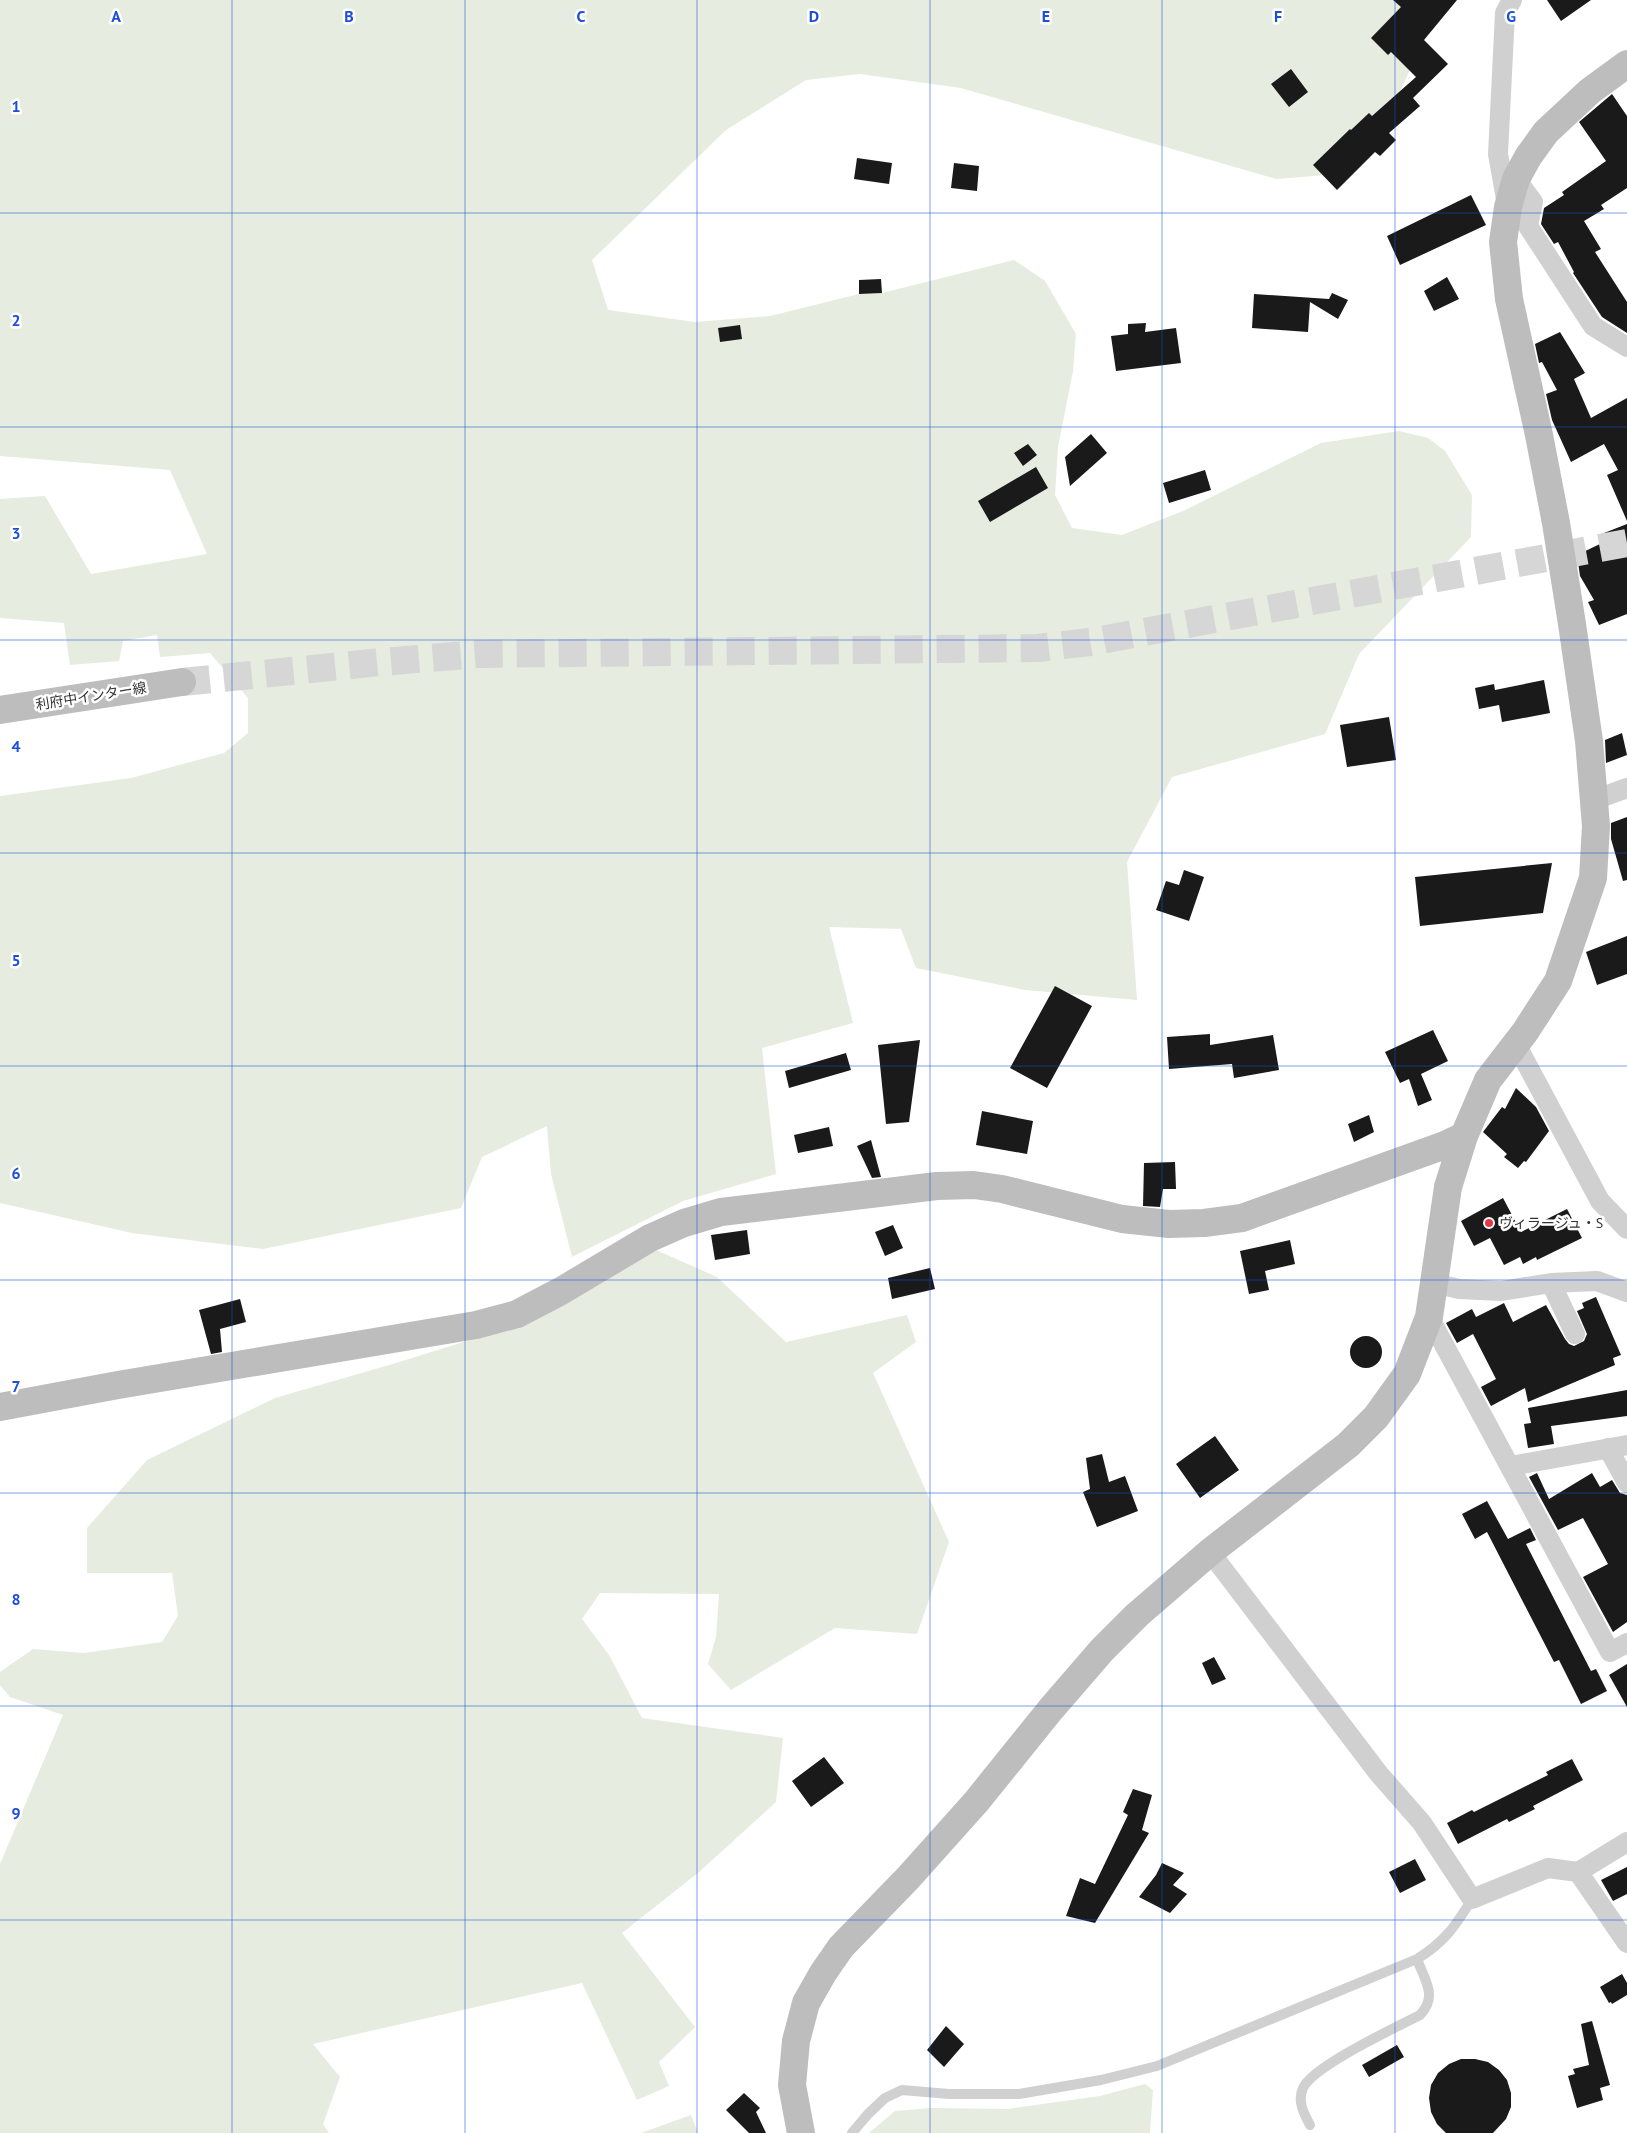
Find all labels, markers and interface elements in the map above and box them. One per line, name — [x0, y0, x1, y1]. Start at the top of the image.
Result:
text: A — [111, 6, 121, 26]
text: B — [344, 6, 354, 26]
text: C — [577, 6, 586, 26]
text: D — [809, 6, 819, 26]
text: E — [1042, 6, 1050, 26]
text: F — [1274, 6, 1282, 26]
text: G — [1506, 6, 1516, 26]
text: 1 — [11, 96, 21, 116]
text: 2 — [11, 310, 21, 330]
text: 3 — [11, 523, 21, 543]
street label: 利府中インター線 — [34, 678, 148, 714]
text: 4 — [11, 736, 21, 756]
text: 5 — [11, 950, 21, 970]
text: 6 — [11, 1163, 21, 1183]
place label: ヴィラージュ・S — [1499, 1214, 1603, 1232]
marker: ヴィラージュ・S — [1483, 1217, 1495, 1229]
text: 7 — [11, 1376, 21, 1396]
text: 8 — [11, 1589, 21, 1609]
text: 9 — [11, 1803, 21, 1823]

